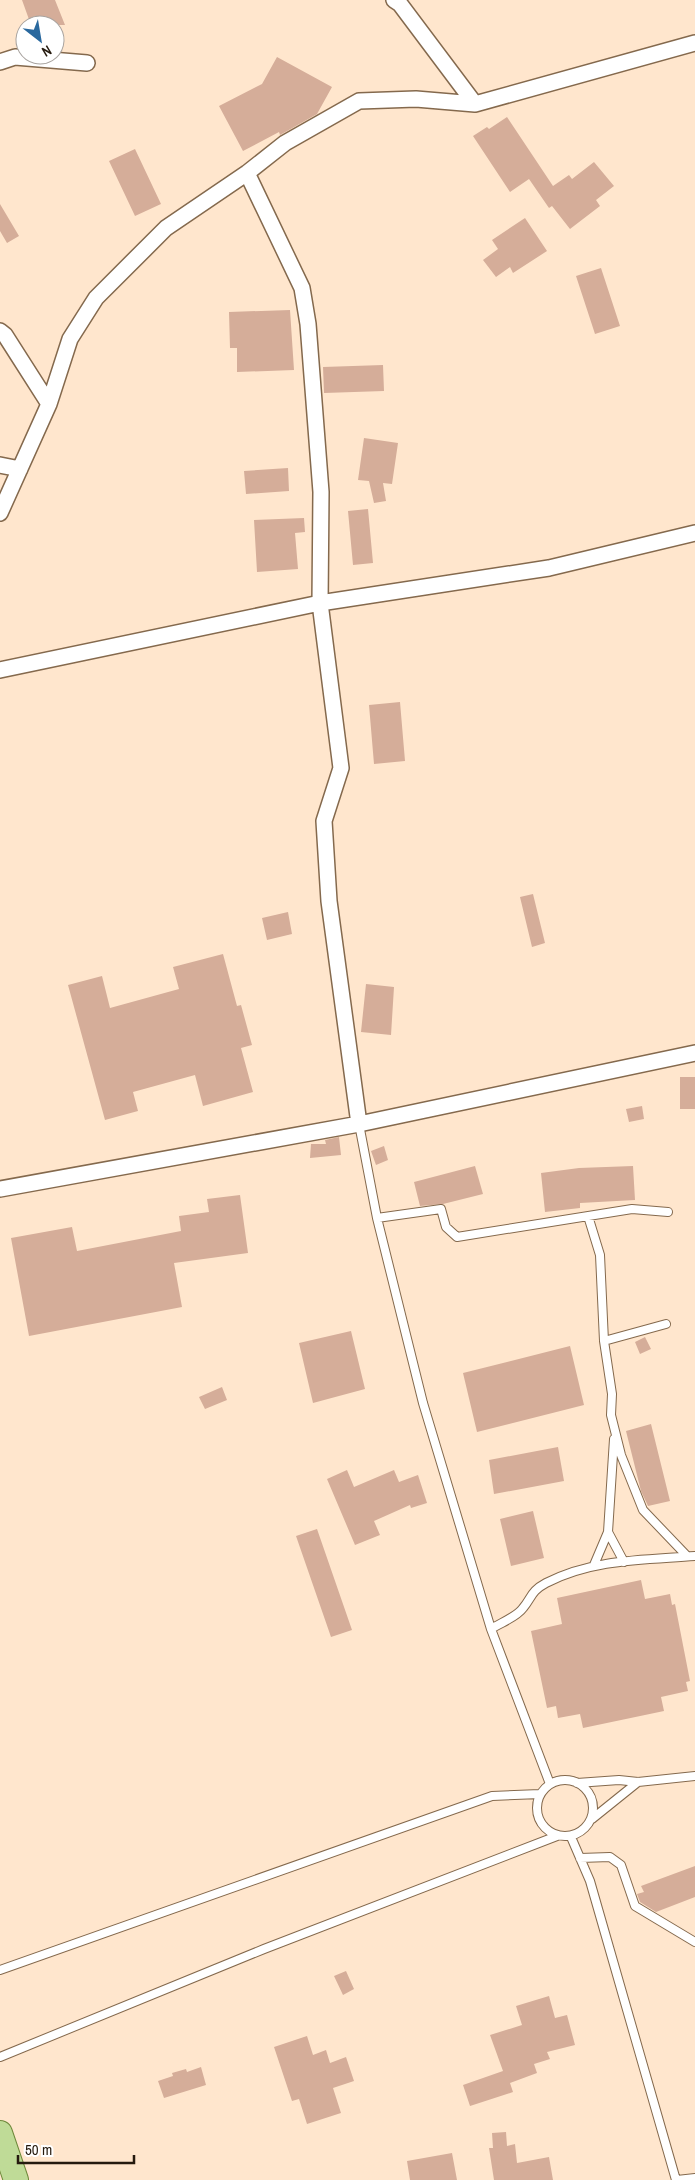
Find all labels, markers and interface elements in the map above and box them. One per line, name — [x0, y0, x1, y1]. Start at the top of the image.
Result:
north arrow — [15, 15, 65, 65]
text: N — [39, 41, 55, 61]
scale bar — [18, 2132, 134, 2164]
text: 50 m — [25, 2139, 52, 2160]

